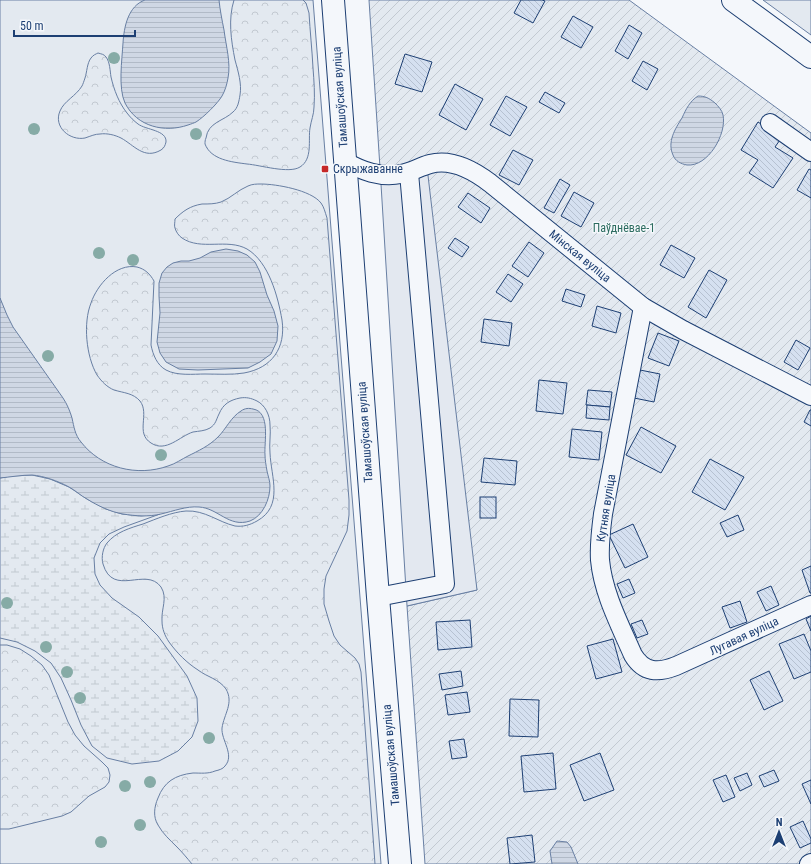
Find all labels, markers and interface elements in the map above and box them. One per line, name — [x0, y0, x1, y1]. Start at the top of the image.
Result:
scale bar — [14, 12, 135, 38]
text: 50 m — [20, 19, 44, 33]
street label: Тамашоўская вуліца — [329, 46, 351, 148]
place label: Скрыжаванне — [333, 162, 403, 176]
marker: Скрыжаванне — [320, 164, 330, 174]
park label: Паўднёвае-1 — [593, 221, 655, 235]
street label: Мінская вуліца — [546, 227, 614, 285]
street label: Тамашоўская вуліца — [354, 381, 376, 483]
street label: Кутняя вуліца — [594, 473, 618, 543]
street label: Лугавая вуліца — [707, 614, 781, 658]
street label: Тамашоўская вуліца — [380, 704, 402, 806]
north arrow — [759, 812, 799, 852]
text: N — [776, 816, 783, 829]

